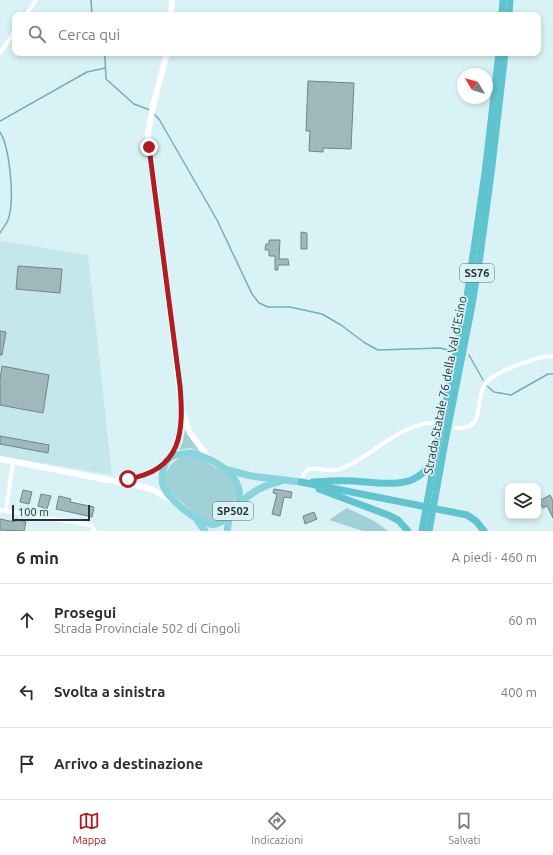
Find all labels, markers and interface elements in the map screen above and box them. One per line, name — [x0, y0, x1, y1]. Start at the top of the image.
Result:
search box — [12, 12, 541, 56]
icon: search — [26, 23, 48, 45]
text: Cerca qui — [58, 26, 120, 43]
north arrow — [457, 68, 493, 104]
route end — [140, 138, 158, 156]
road number: SS76 — [460, 264, 494, 282]
street label: Strada Statale 76 della Val d'Esino — [421, 295, 469, 475]
route start — [119, 470, 137, 488]
map controls — [505, 483, 541, 519]
button: layers — [505, 483, 541, 519]
road number: SP502 — [213, 502, 253, 520]
scale bar — [12, 503, 90, 522]
text: 100 m — [18, 506, 49, 518]
text: 6 min — [16, 548, 59, 567]
text: A piedi · 460 m — [452, 550, 537, 564]
text: Prosegui — [54, 604, 116, 621]
icon: ahead — [16, 609, 38, 631]
text: 60 m — [508, 613, 537, 627]
text: Strada Provinciale 502 di Cingoli — [54, 621, 240, 635]
icon: left — [16, 681, 38, 703]
text: Svolta a sinistra — [54, 683, 165, 700]
text: 400 m — [501, 685, 537, 699]
icon: arrive — [16, 753, 38, 775]
text: Arrivo a destinazione — [54, 755, 203, 772]
tab: Mappa — [72, 810, 106, 846]
tab: Indicazioni — [251, 810, 303, 846]
tab: Salvati — [448, 810, 481, 846]

